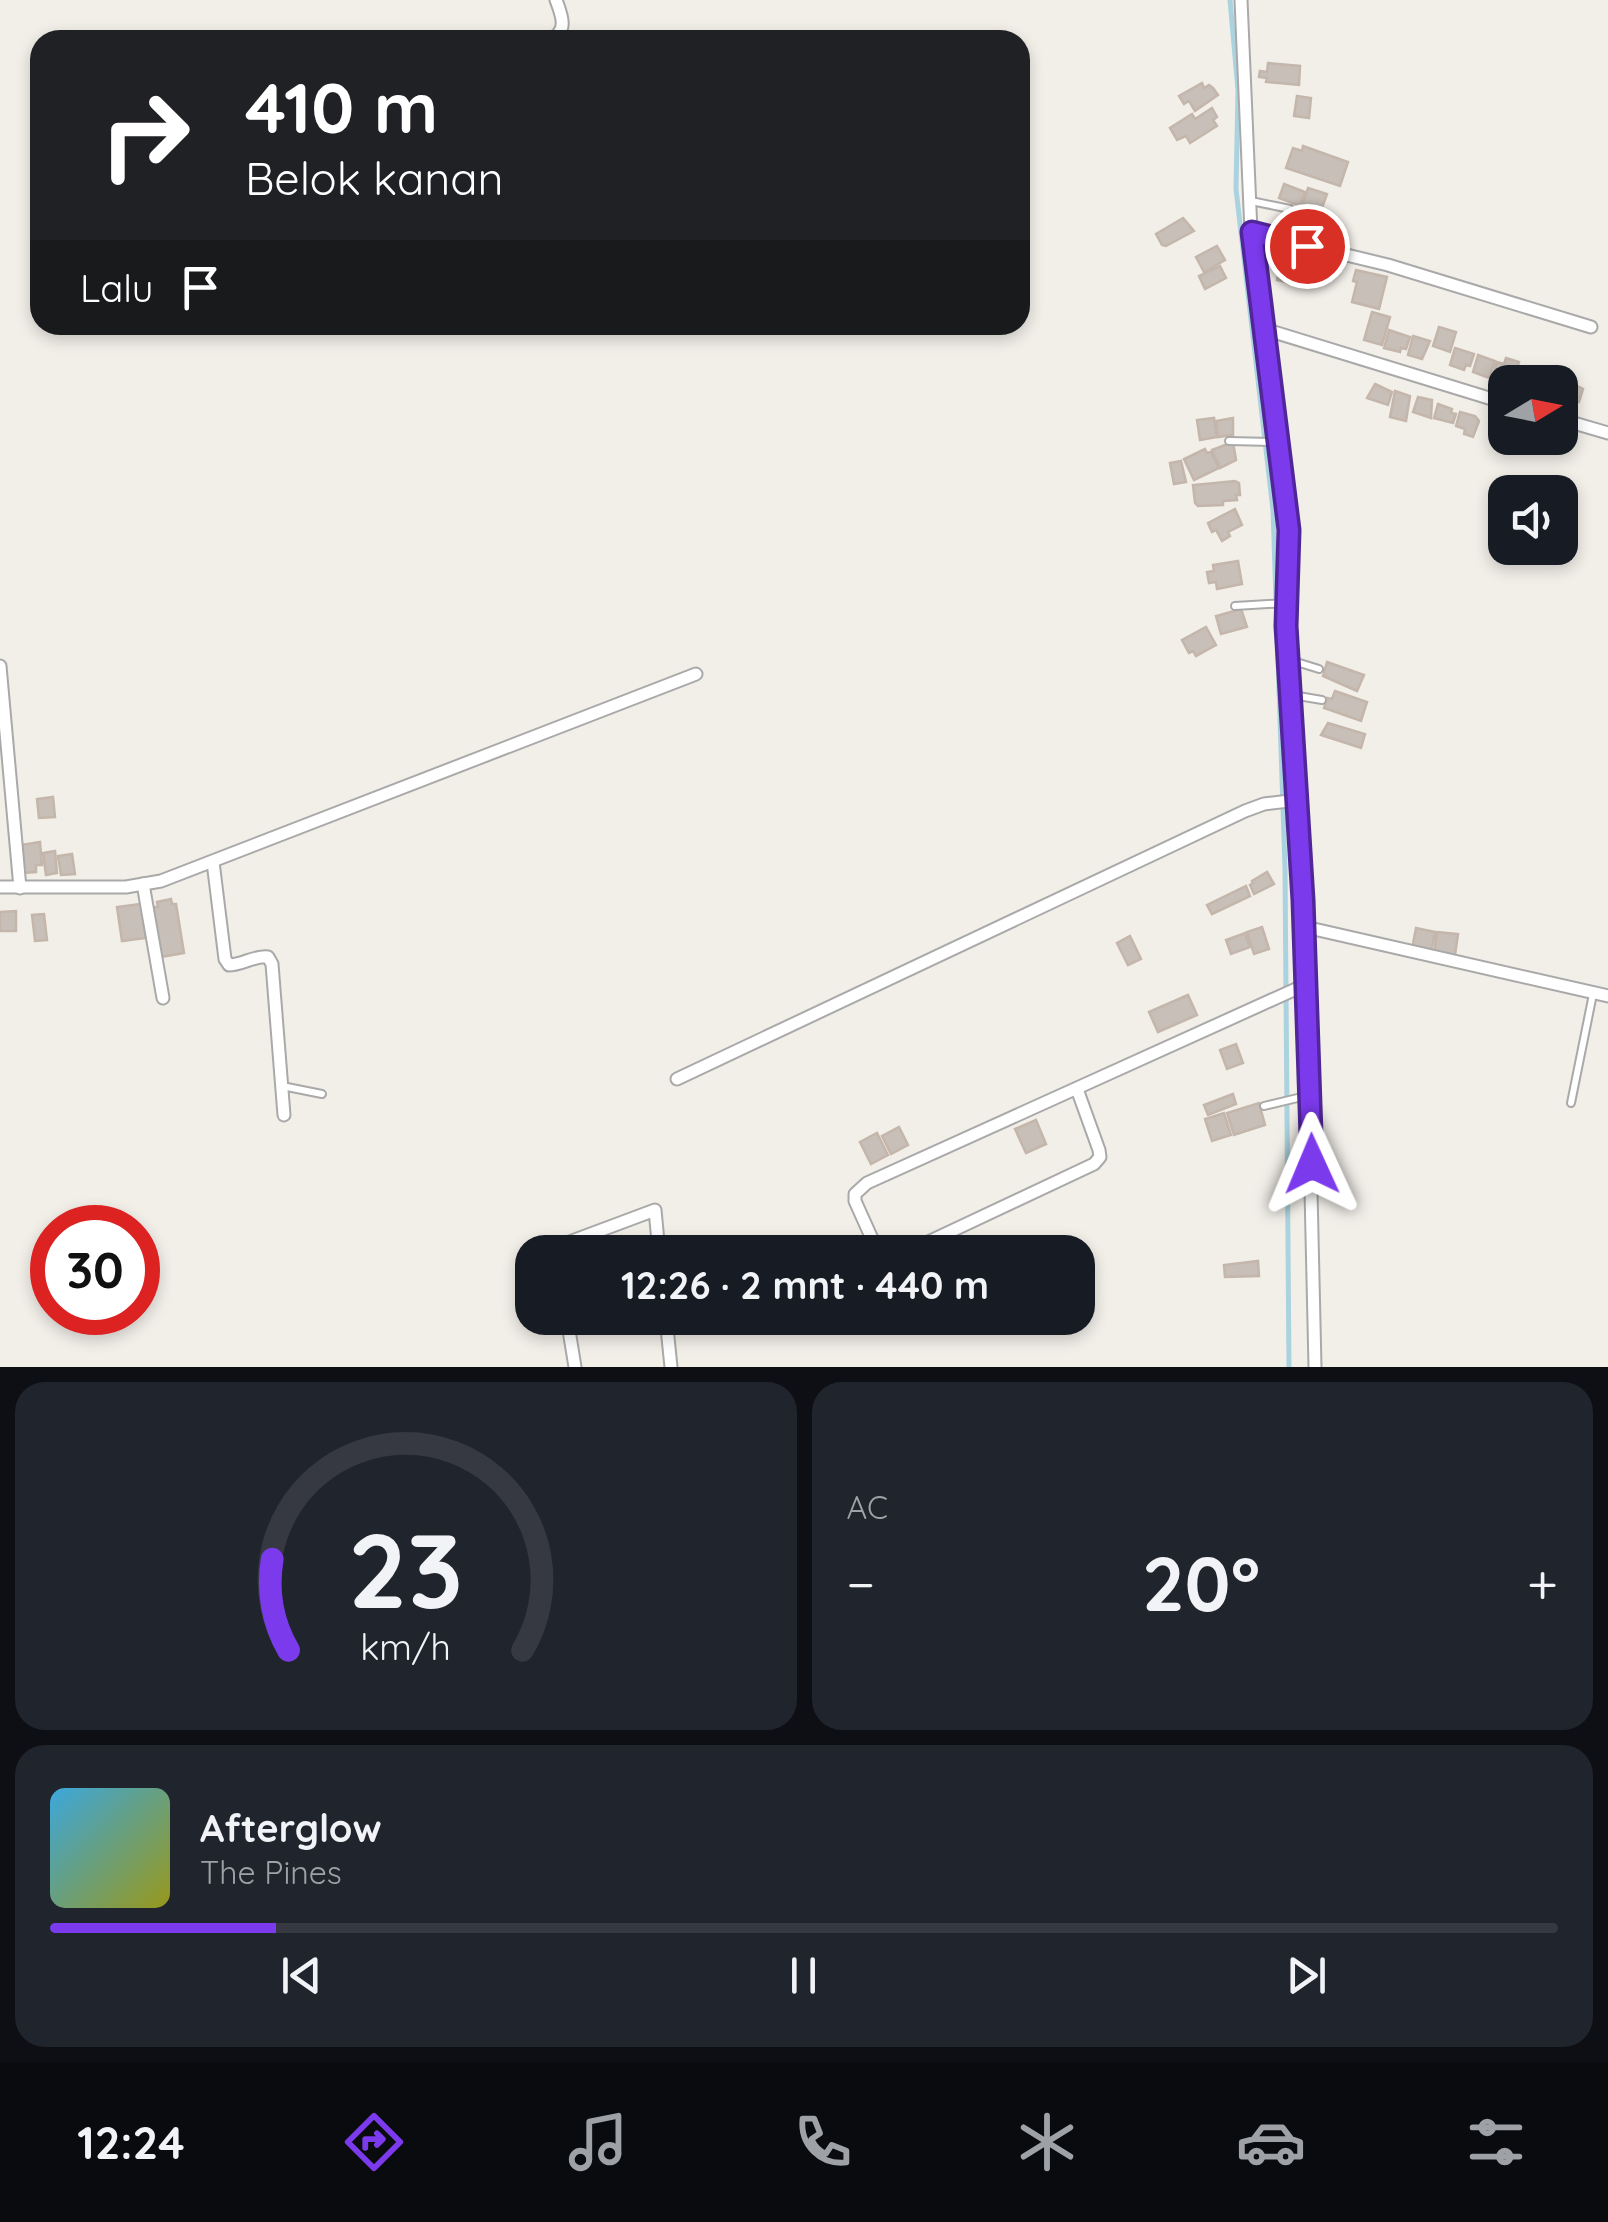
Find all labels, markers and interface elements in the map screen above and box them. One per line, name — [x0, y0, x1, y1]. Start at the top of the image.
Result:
text: 410 m — [245, 63, 438, 151]
icon: right — [80, 70, 210, 200]
text: Belok kanan — [245, 150, 504, 206]
pin — [1265, 204, 1350, 289]
icon: arrive — [1280, 219, 1335, 274]
icon: arrive — [173, 260, 228, 315]
text: Lalu — [80, 264, 153, 312]
north arrow — [1488, 365, 1578, 455]
map controls — [1488, 365, 1578, 565]
button: sound — [1488, 475, 1578, 565]
position arrow — [1260, 1112, 1364, 1216]
speed limit sign: 30 — [30, 1205, 160, 1335]
text: 12:26 · 2 mnt · 440 m — [621, 1261, 989, 1309]
text: AC — [847, 1487, 888, 1527]
text: 23 — [348, 1504, 463, 1634]
text: 20° — [1142, 1536, 1260, 1630]
text: − — [847, 1549, 875, 1618]
text: + — [1527, 1549, 1558, 1618]
text: km/h — [360, 1624, 451, 1669]
text: Afterglow — [200, 1804, 382, 1852]
text: The Pines — [200, 1852, 342, 1892]
icon: previous — [274, 1948, 329, 2003]
icon: pause — [776, 1948, 831, 2003]
icon: next — [1279, 1948, 1334, 2003]
icon: directions — [339, 2107, 409, 2177]
icon: music — [563, 2107, 633, 2177]
icon: phone — [788, 2107, 858, 2177]
icon: climate — [1012, 2107, 1082, 2177]
icon: car — [1236, 2107, 1306, 2177]
icon: filters — [1461, 2107, 1531, 2177]
text: 12:24 — [77, 2114, 185, 2170]

